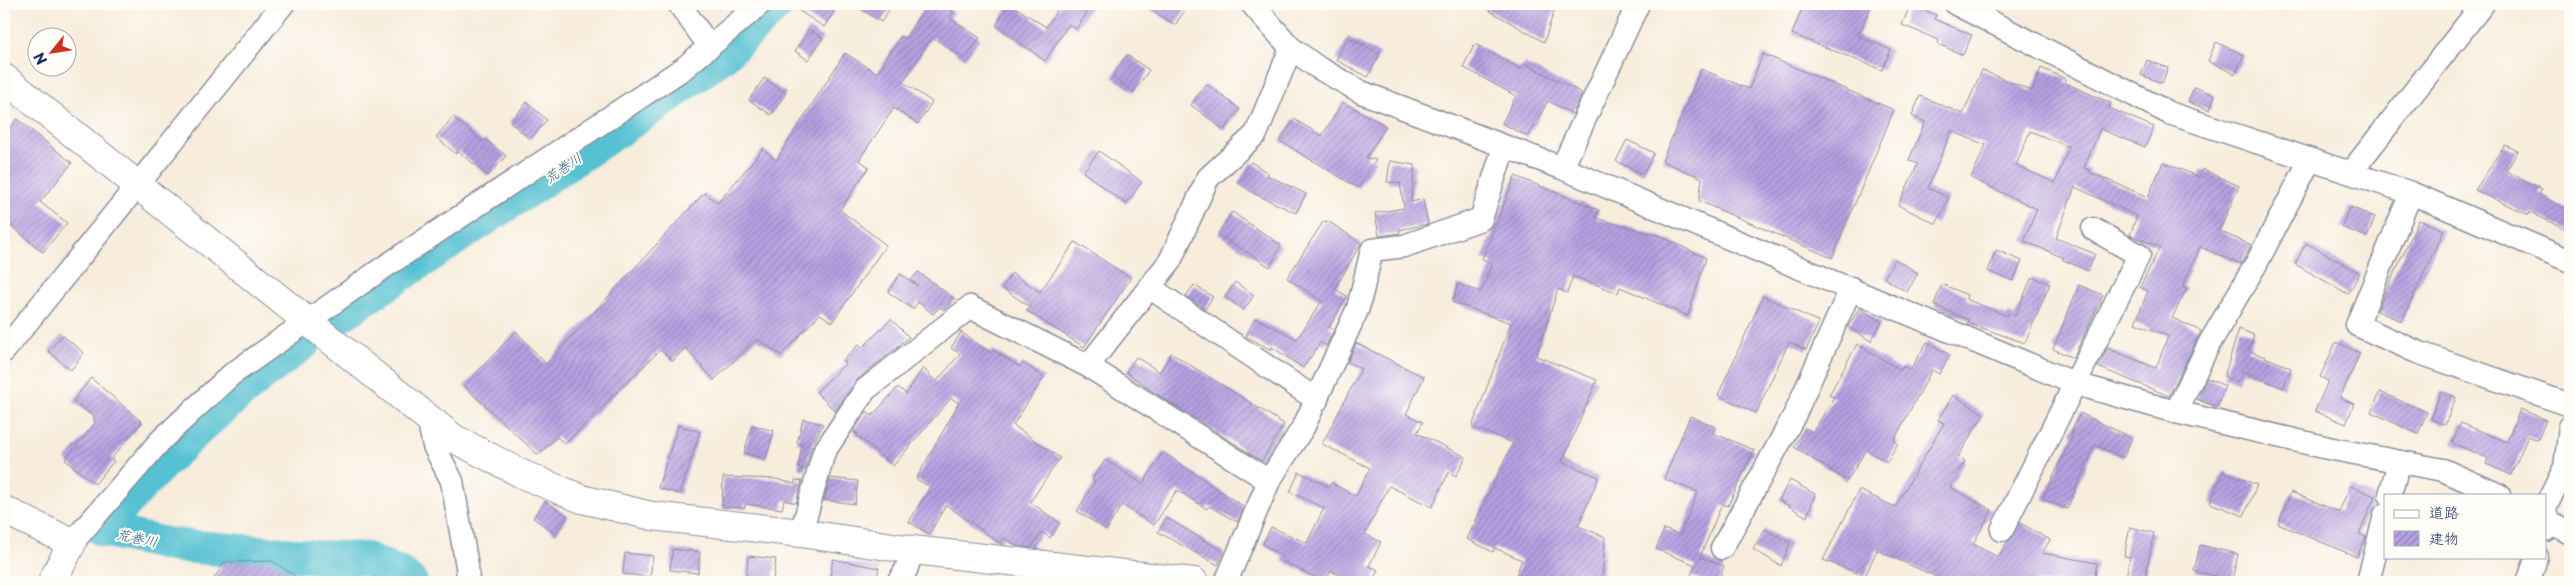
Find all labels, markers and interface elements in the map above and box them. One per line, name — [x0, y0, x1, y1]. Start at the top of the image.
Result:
north arrow — [28, 28, 78, 78]
text: N — [28, 49, 52, 69]
water label: 荒巻川 — [539, 147, 586, 188]
legend — [2384, 494, 2546, 558]
text: 道路 — [2429, 500, 2459, 523]
water label: 荒巻川 — [114, 523, 160, 552]
text: 建物 — [2429, 526, 2459, 549]

